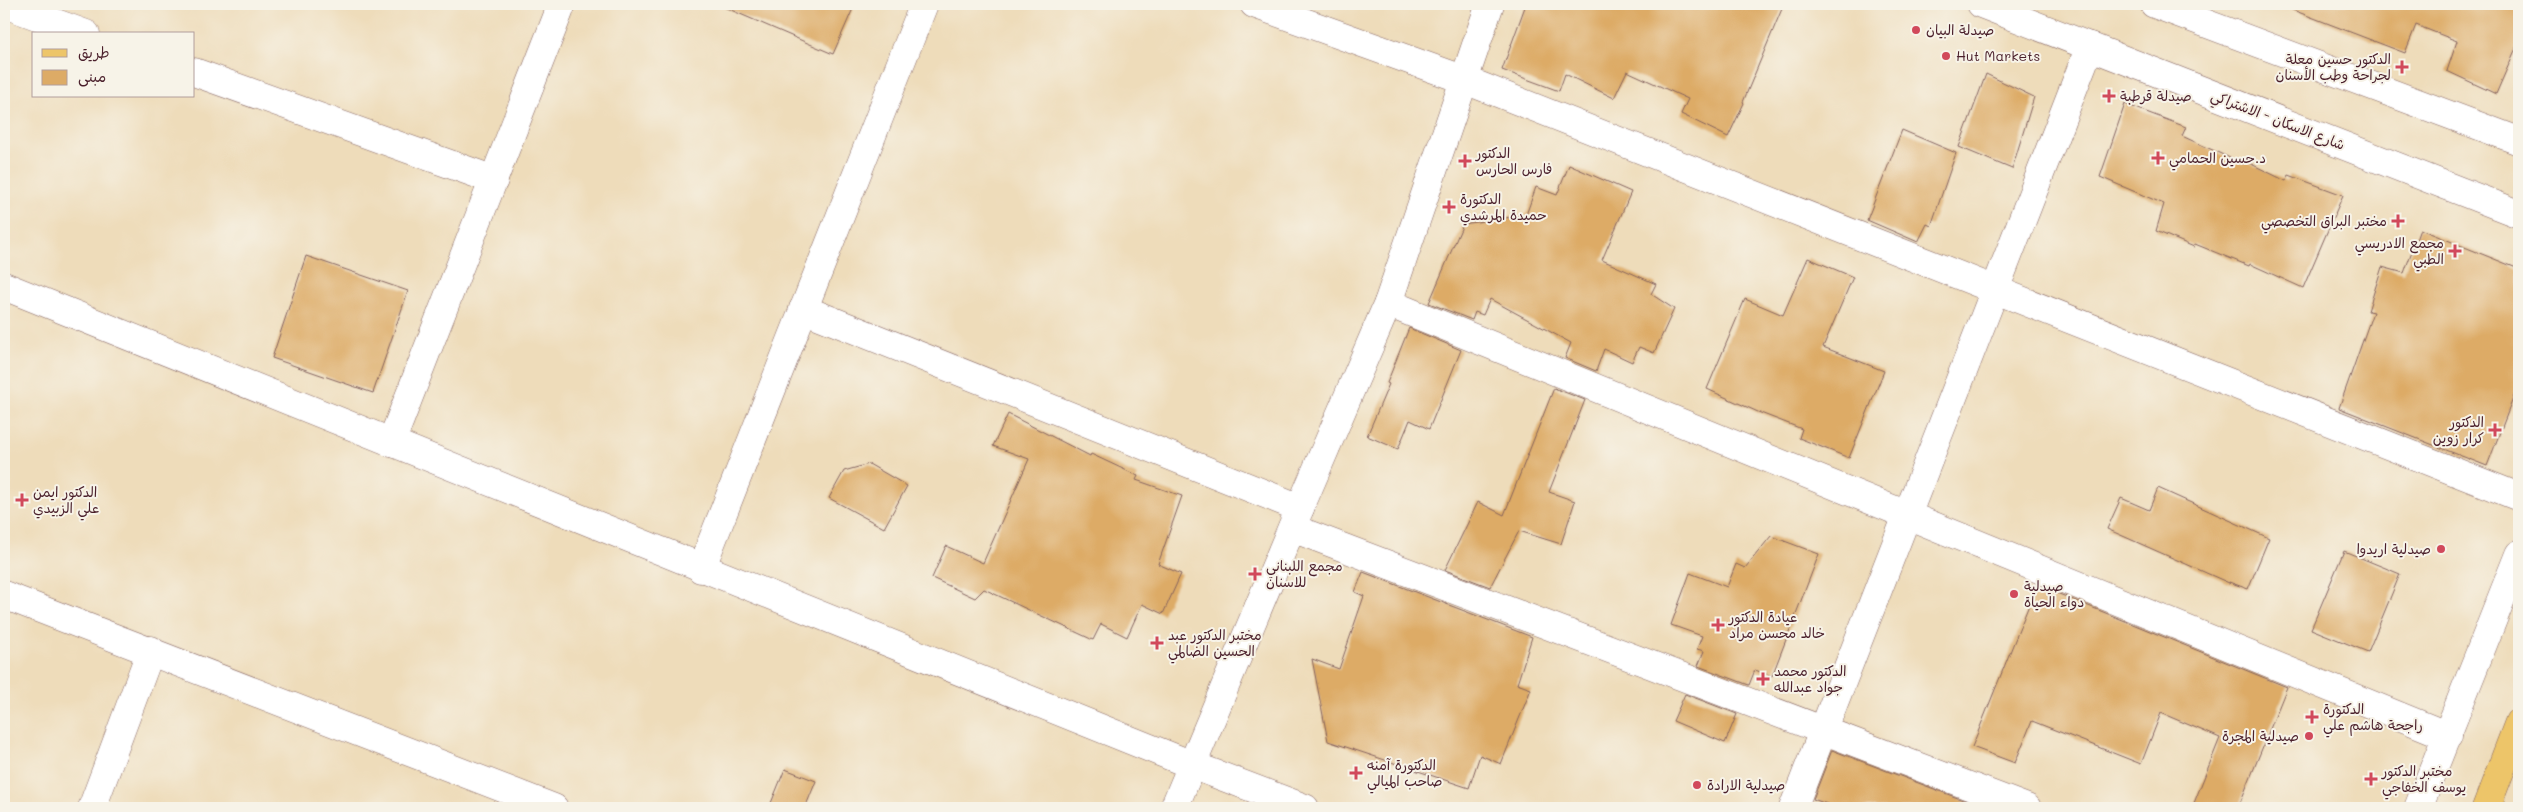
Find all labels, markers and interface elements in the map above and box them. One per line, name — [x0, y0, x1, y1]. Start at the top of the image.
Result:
place label: صيدلة البيان — [1926, 20, 1994, 39]
marker: صيدلة البيان — [1910, 24, 1922, 36]
legend — [32, 32, 195, 98]
text: طريق — [78, 42, 110, 62]
place label: Hut Markets — [1956, 46, 2040, 65]
place label: الدكتور حسين معلة لجراحة وطب الأسنان — [2275, 49, 2391, 84]
marker: Hut Markets — [1940, 50, 1952, 62]
marker: الدكتور حسين معلة لجراحة وطب الأسنان — [2395, 60, 2409, 74]
text: مبنى — [78, 66, 106, 87]
street label: شارع الاسكان - الاشتراكي — [2207, 85, 2348, 158]
place label: صيدلة قرطبة — [2120, 86, 2192, 105]
marker: صيدلة قرطبة — [2102, 89, 2116, 103]
place label: الدكتور فارس الحارس — [1475, 143, 1552, 178]
place label: د.حسين الحمامي — [2169, 148, 2266, 171]
marker: د.حسين الحمامي — [2151, 151, 2165, 165]
marker: الدكتور فارس الحارس — [1458, 154, 1472, 168]
place label: الدكتورة حميدة المرشدي — [1460, 189, 1547, 226]
marker: الدكتورة حميدة المرشدي — [1442, 200, 1456, 214]
place label: مختبر البراق التخصصي — [2261, 211, 2387, 234]
marker: مختبر البراق التخصصي — [2391, 214, 2405, 228]
place label: مجمع الادريسي الطبي — [2355, 233, 2444, 272]
marker: مجمع الادريسي الطبي — [2448, 244, 2462, 258]
place label: الدكتور كرار زوين — [2433, 412, 2484, 447]
marker: الدكتور كرار زوين — [2488, 423, 2502, 437]
place label: الدكتور ايمن علي الزبيدي — [33, 482, 99, 521]
marker: الدكتور ايمن علي الزبيدي — [15, 493, 29, 507]
place label: صيدلية اريدوا — [2356, 539, 2431, 558]
marker: صيدلية اريدوا — [2435, 543, 2447, 555]
place label: مجمع اللبناني للاسنان — [1266, 556, 1343, 591]
marker: مجمع اللبناني للاسنان — [1248, 567, 1262, 581]
place label: صيدلية دواء الحياة — [2024, 576, 2084, 611]
marker: صيدلية دواء الحياة — [2008, 588, 2020, 600]
place label: عيادة الدكتور خالد محسن مراد — [1728, 607, 1825, 642]
marker: عيادة الدكتور خالد محسن مراد — [1711, 618, 1725, 632]
place label: مختبر الدكتور عبد الحسين الضالمي — [1168, 625, 1262, 664]
marker: مختبر الدكتور عبد الحسين الضالمي — [1150, 636, 1164, 650]
place label: الدكتور محمد جواد عبدالله — [1774, 661, 1847, 696]
marker: الدكتور محمد جواد عبدالله — [1756, 672, 1770, 686]
place label: الدكتورة راجحة هاشم علي — [2323, 699, 2423, 738]
marker: الدكتورة راجحة هاشم علي — [2305, 710, 2319, 724]
place label: صيدلية المجرة — [2222, 726, 2299, 745]
marker: صيدلية المجرة — [2303, 730, 2315, 742]
place label: الدكتورة آمنه صاحب الميالي — [1367, 755, 1442, 794]
place label: مختبر الدكتور يوسف الخفاجي — [2381, 761, 2466, 800]
marker: الدكتورة آمنه صاحب الميالي — [1349, 766, 1363, 780]
marker: مختبر الدكتور يوسف الخفاجي — [2364, 772, 2378, 786]
place label: صيدلية الارادة — [1707, 775, 1785, 794]
marker: صيدلية الارادة — [1691, 779, 1703, 791]

